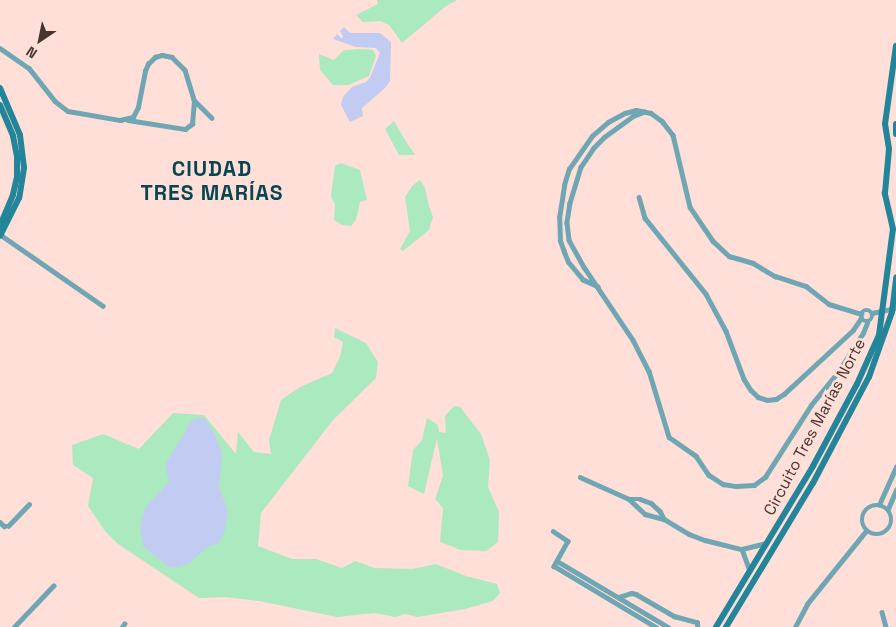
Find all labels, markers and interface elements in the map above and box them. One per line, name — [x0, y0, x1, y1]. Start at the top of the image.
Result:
north arrow — [15, 15, 65, 65]
text: N — [23, 42, 41, 63]
district label: CIUDAD TRES MARÍAS — [139, 156, 285, 206]
street label: Circuito Tres Marías Norte — [760, 335, 870, 519]

